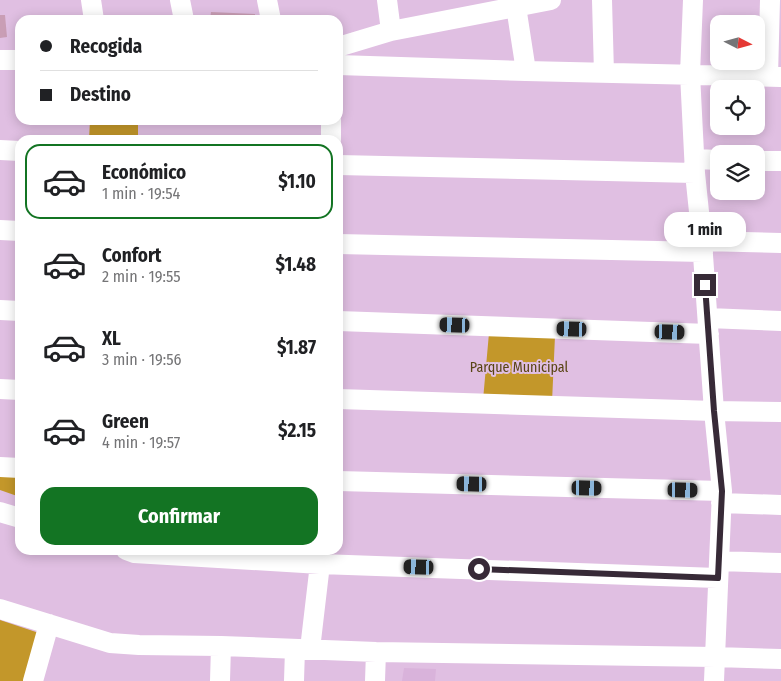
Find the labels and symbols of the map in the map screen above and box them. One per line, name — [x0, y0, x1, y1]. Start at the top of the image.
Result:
north arrow — [710, 15, 765, 70]
callout: 1 min — [664, 212, 746, 248]
route end — [694, 274, 716, 296]
car — [439, 317, 470, 333]
car — [556, 321, 587, 337]
car — [654, 324, 685, 340]
park label: Parque Municipal — [470, 359, 569, 376]
car — [456, 476, 487, 492]
car — [571, 480, 602, 496]
car — [667, 482, 698, 498]
route start — [468, 558, 490, 580]
car — [403, 559, 434, 575]

